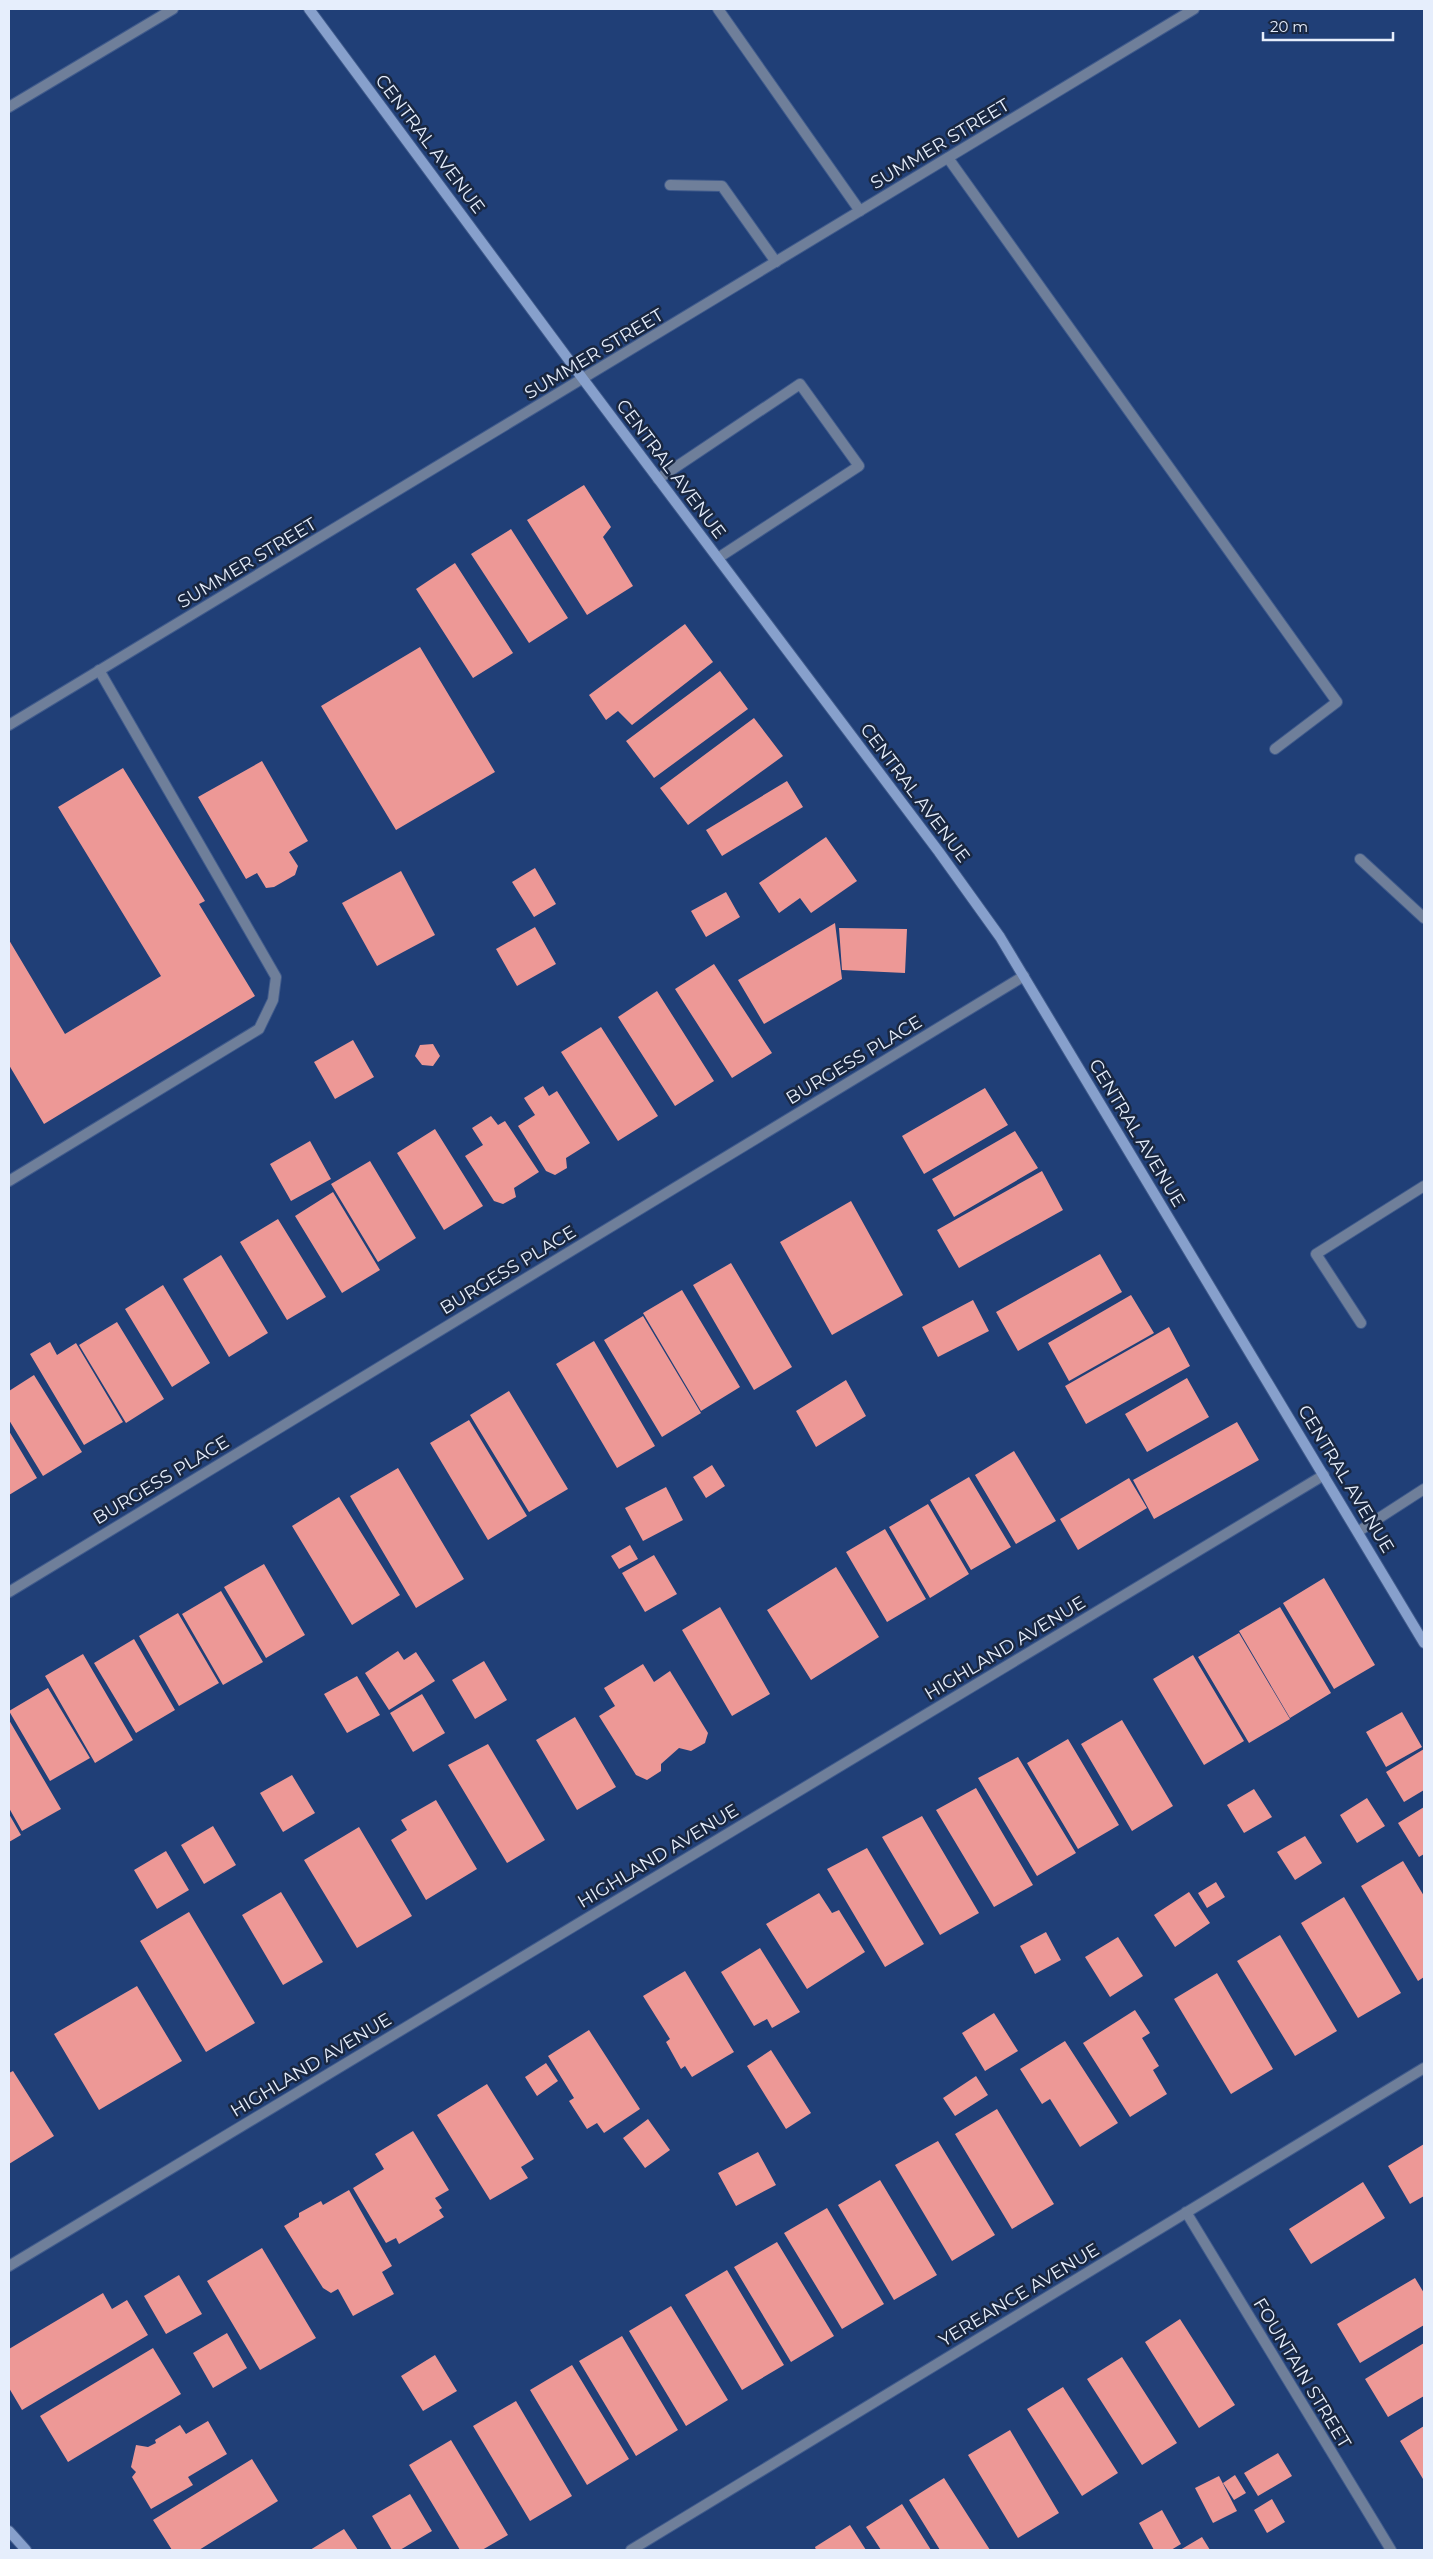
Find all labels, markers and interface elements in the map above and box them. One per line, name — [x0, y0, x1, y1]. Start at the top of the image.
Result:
scale bar — [1263, 10, 1393, 42]
text: 20 m — [1270, 17, 1308, 36]
street label: CENTRAL AVENUE — [371, 70, 489, 218]
street label: SUMMER STREET — [867, 94, 1014, 194]
street label: SUMMER STREET — [521, 304, 668, 404]
street label: CENTRAL AVENUE — [612, 395, 730, 543]
street label: SUMMER STREET — [174, 513, 321, 613]
street label: CENTRAL AVENUE — [856, 719, 974, 867]
street label: BURGESS PLACE — [782, 1011, 926, 1109]
street label: CENTRAL AVENUE — [1084, 1055, 1190, 1211]
street label: BURGESS PLACE — [436, 1221, 580, 1319]
street label: CENTRAL AVENUE — [1293, 1401, 1399, 1557]
street label: BURGESS PLACE — [89, 1431, 233, 1529]
street label: HIGHLAND AVENUE — [921, 1591, 1089, 1705]
street label: HIGHLAND AVENUE — [574, 1799, 742, 1913]
street label: HIGHLAND AVENUE — [227, 2008, 395, 2122]
street label: YEREANCE AVENUE — [935, 2238, 1103, 2352]
street label: FOUNTAIN STREET — [1248, 2294, 1356, 2453]

